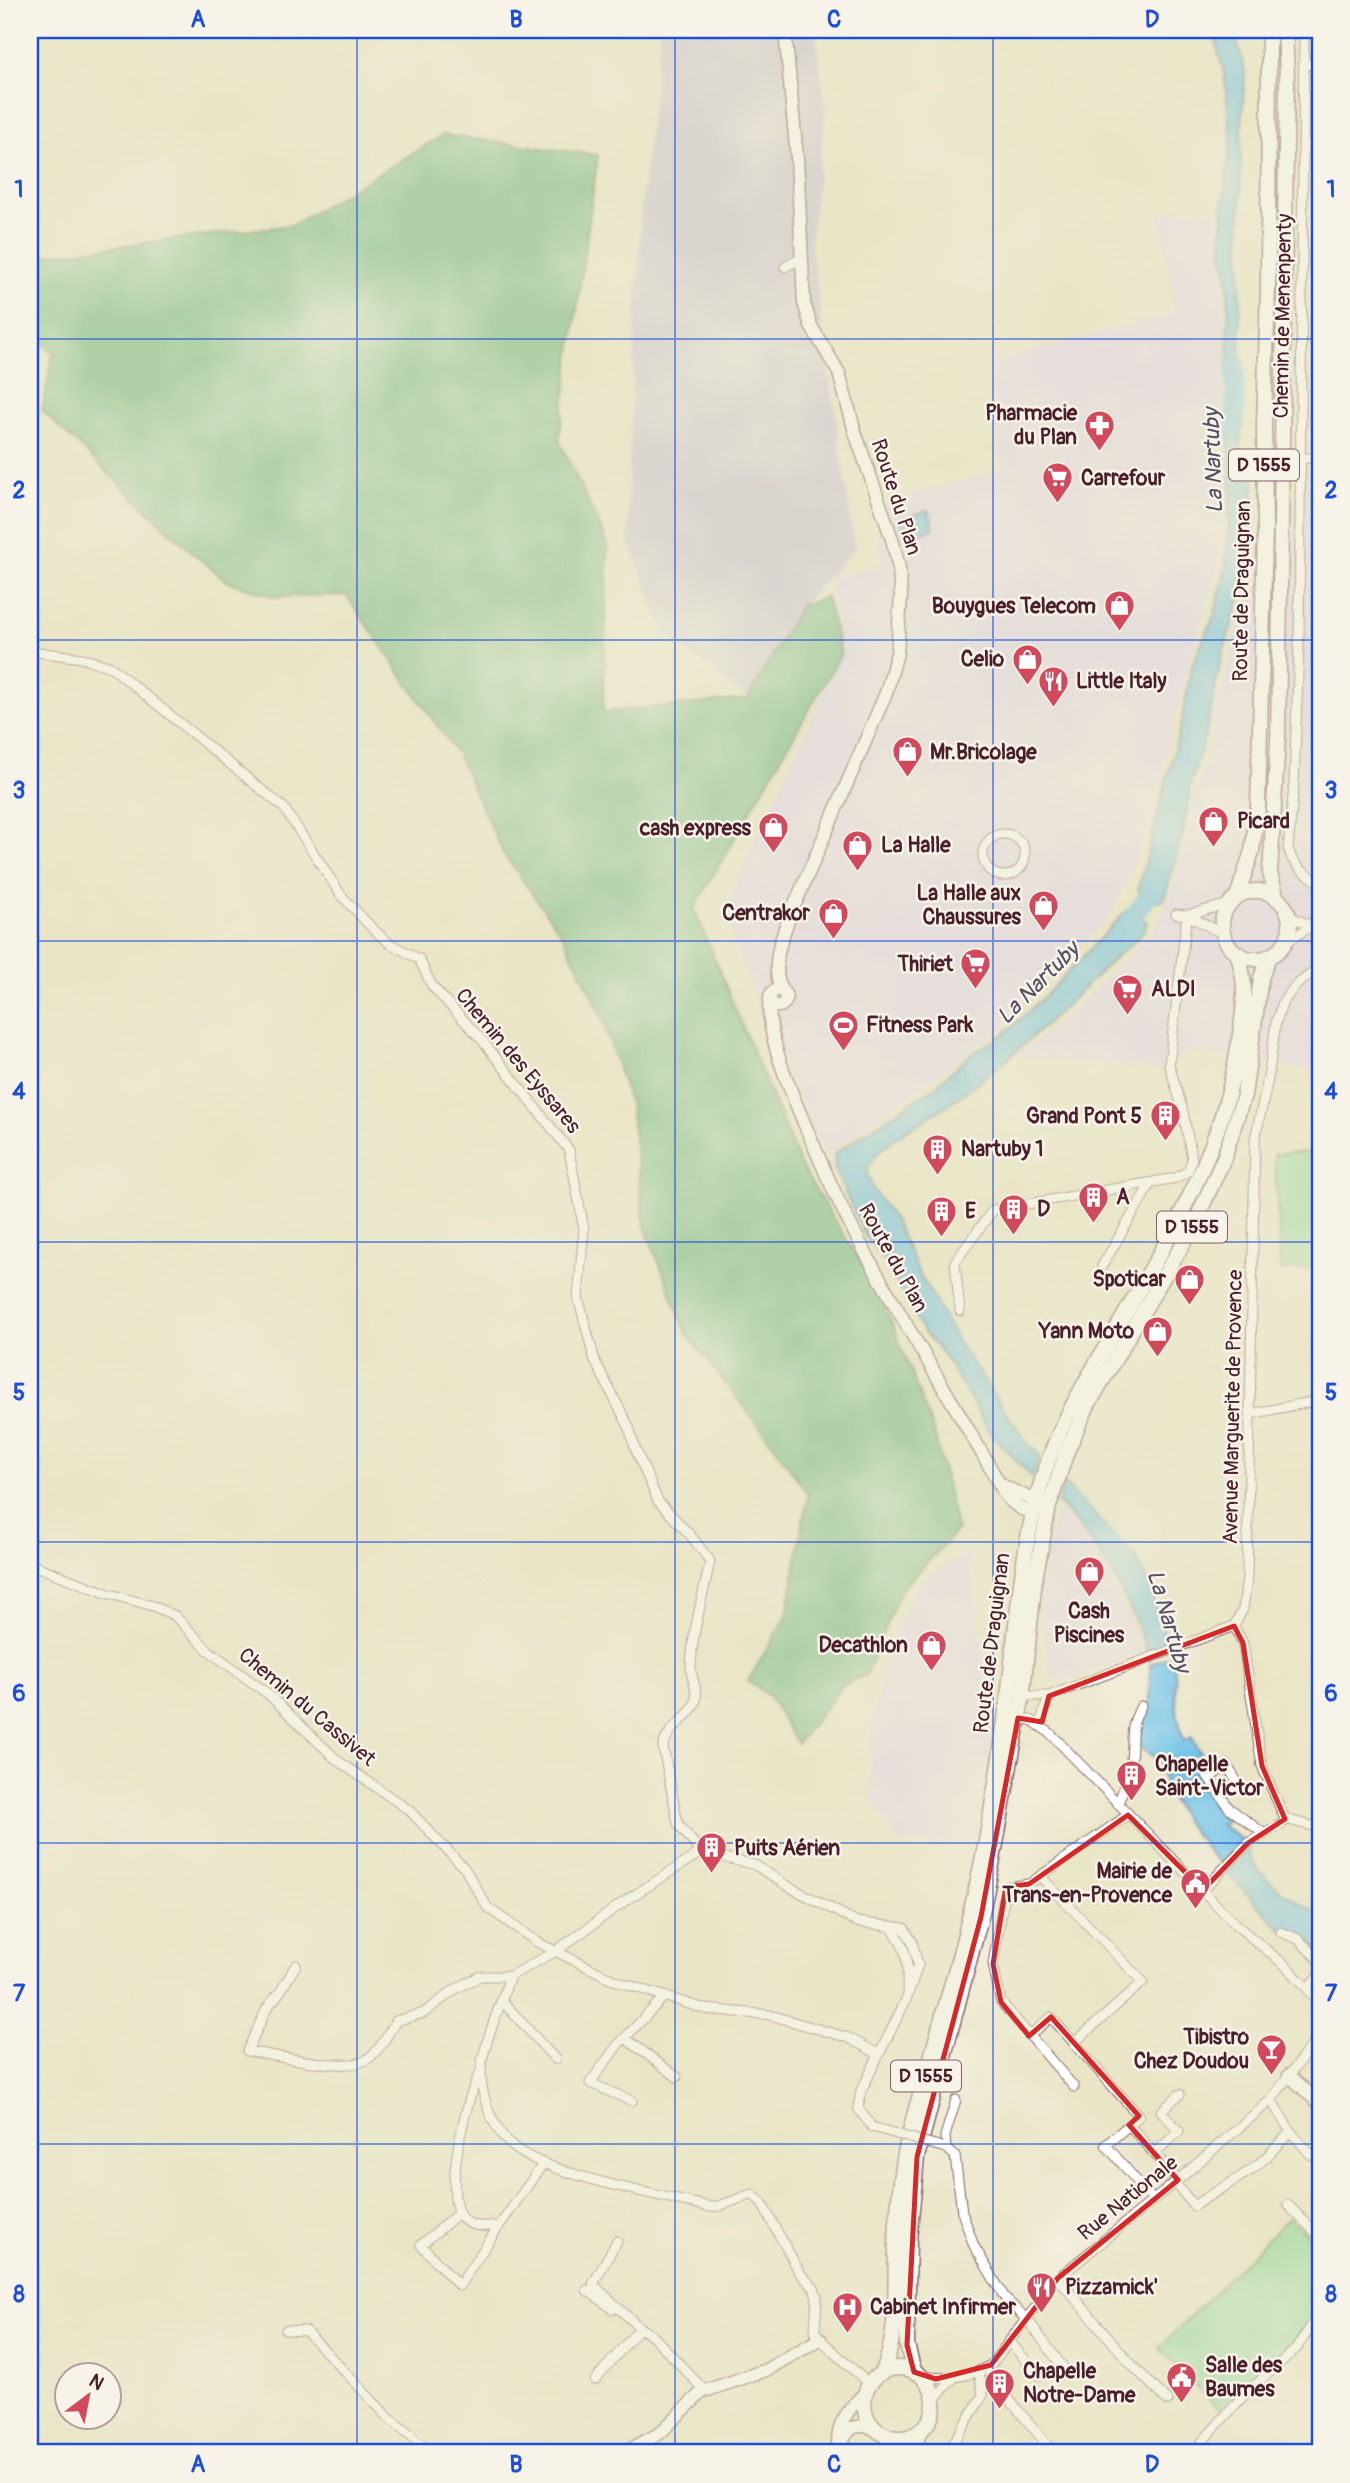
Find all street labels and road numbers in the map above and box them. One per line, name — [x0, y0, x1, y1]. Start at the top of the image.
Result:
street label: Chemin de Menenpenty — [1268, 213, 1298, 419]
street label: Route du Plan — [865, 436, 927, 558]
road number: D 1555 — [1229, 450, 1299, 480]
street label: Route de Draguignan — [1227, 500, 1257, 682]
street label: Chemin des Eyssares — [449, 983, 587, 1140]
street label: Route du Plan — [852, 1199, 934, 1317]
road number: D 1555 — [1157, 1212, 1227, 1242]
street label: Avenue Marguerite de Provence — [1217, 1269, 1249, 1545]
street label: Route de Draguignan — [968, 1551, 1016, 1735]
street label: Chemin du Cassivet — [233, 1642, 382, 1773]
road number: D 1555 — [891, 2060, 961, 2092]
street label: Rue Nationale — [1072, 2149, 1184, 2247]

